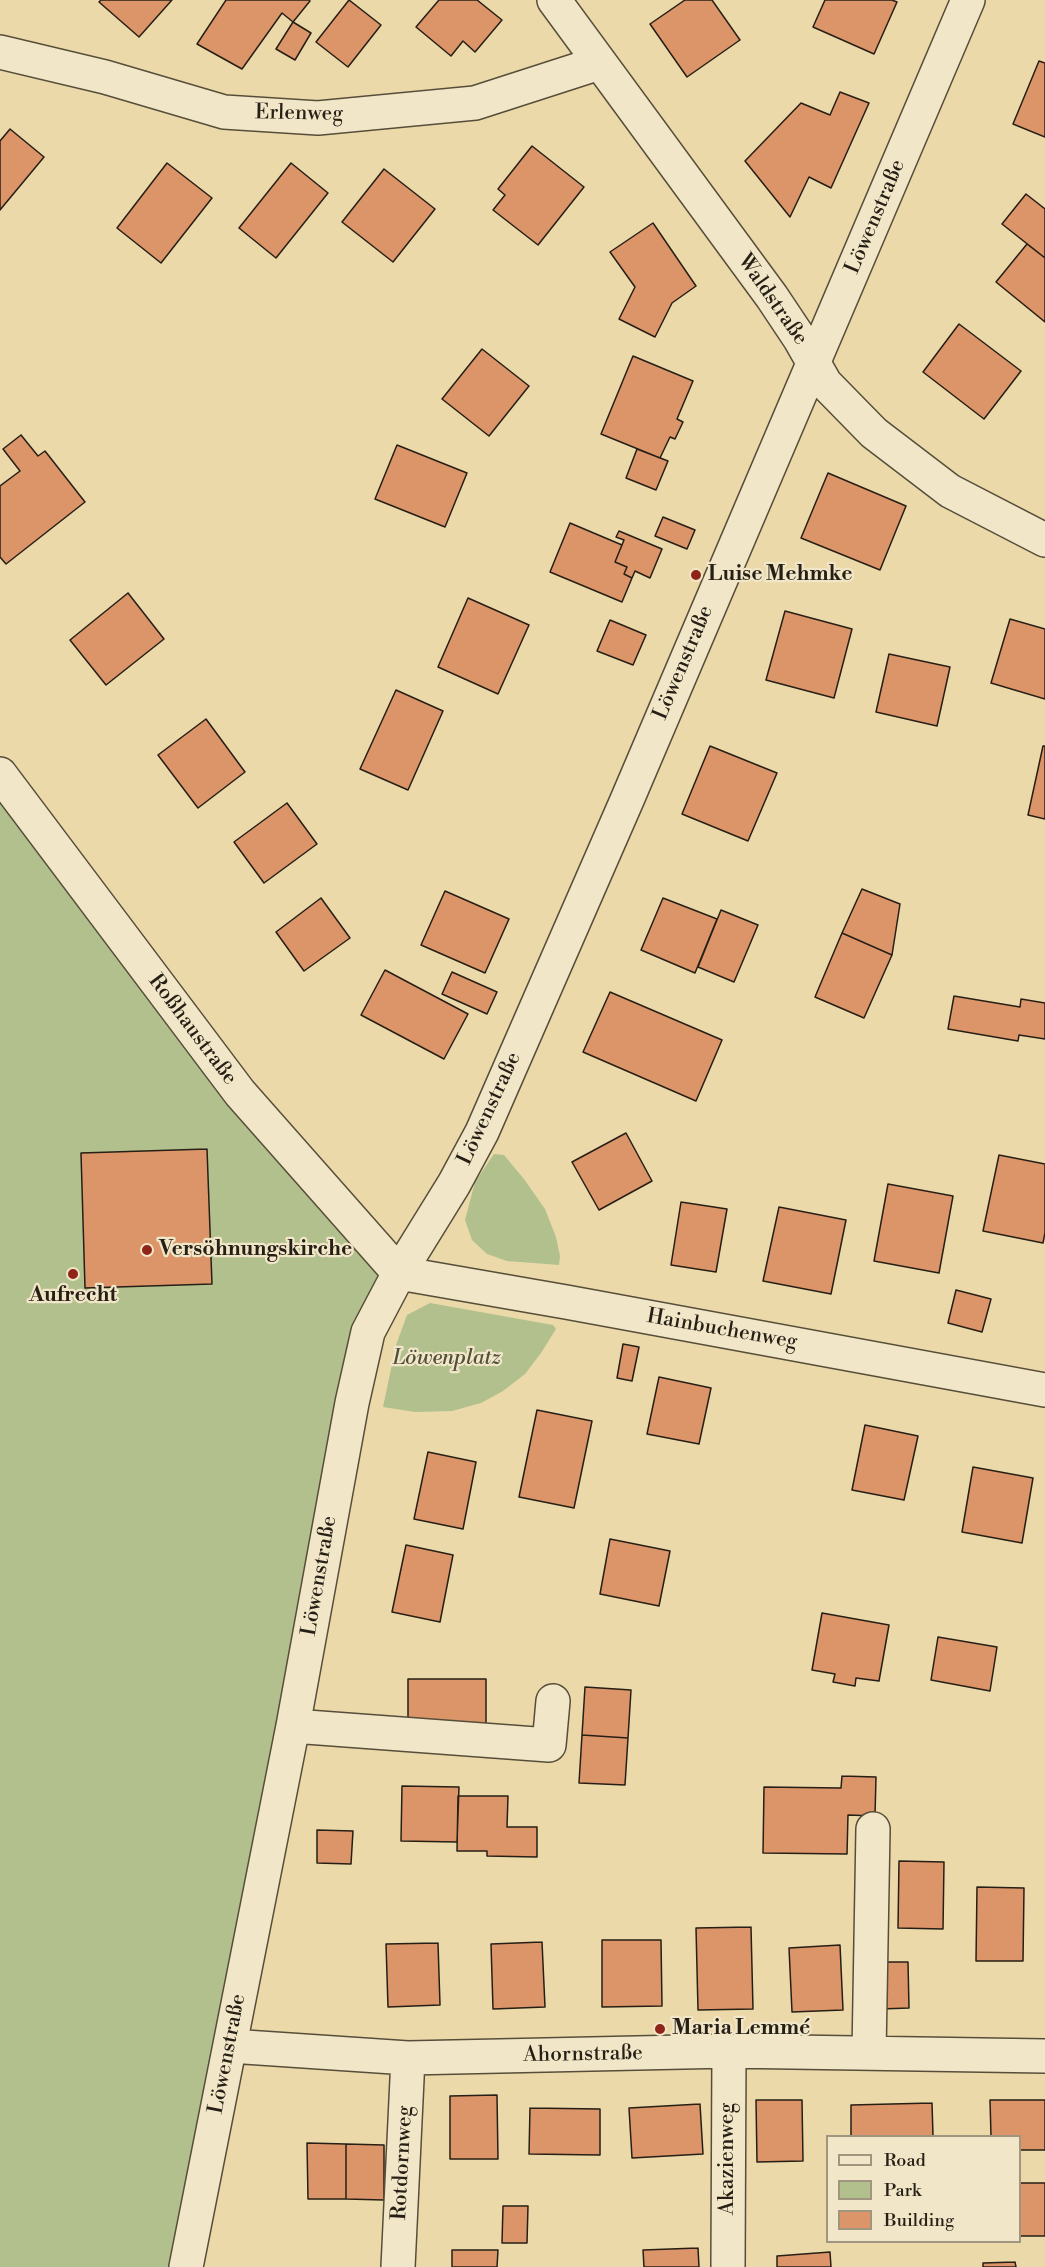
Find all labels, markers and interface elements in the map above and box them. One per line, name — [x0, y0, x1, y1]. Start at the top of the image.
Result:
street label: Erlenweg — [255, 101, 343, 127]
street label: Löwenstraße — [841, 156, 911, 278]
street label: Waldstraße — [731, 250, 813, 350]
place label: Luise Mehmke — [708, 562, 853, 588]
marker: Luise Mehmke — [689, 568, 703, 582]
street label: Löwenstraße — [649, 602, 719, 724]
street label: Roßhaustraße — [142, 970, 242, 1090]
street label: Löwenstraße — [453, 1049, 527, 1169]
place label: Versöhnungskirche — [159, 1237, 352, 1263]
marker: Versöhnungskirche — [140, 1243, 154, 1257]
marker: Aufrecht — [66, 1267, 80, 1281]
place label: Aufrecht — [29, 1283, 117, 1309]
street label: Hainbuchenweg — [645, 1304, 799, 1356]
park label: Löwenplatz — [393, 1346, 501, 1372]
street label: Löwenstraße — [297, 1514, 343, 1638]
street label: Löwenstraße — [204, 1992, 252, 2116]
place label: Maria Lemmé — [672, 2016, 810, 2042]
marker: Maria Lemmé — [653, 2022, 667, 2036]
street label: Ahornstraße — [523, 2041, 643, 2069]
street label: Akazienweg — [715, 2103, 741, 2215]
street label: Rotdornweg — [387, 2105, 419, 2221]
legend — [826, 2135, 1021, 2243]
text: Road — [884, 2149, 926, 2172]
text: Park — [884, 2179, 921, 2202]
text: Building — [884, 2209, 954, 2232]

